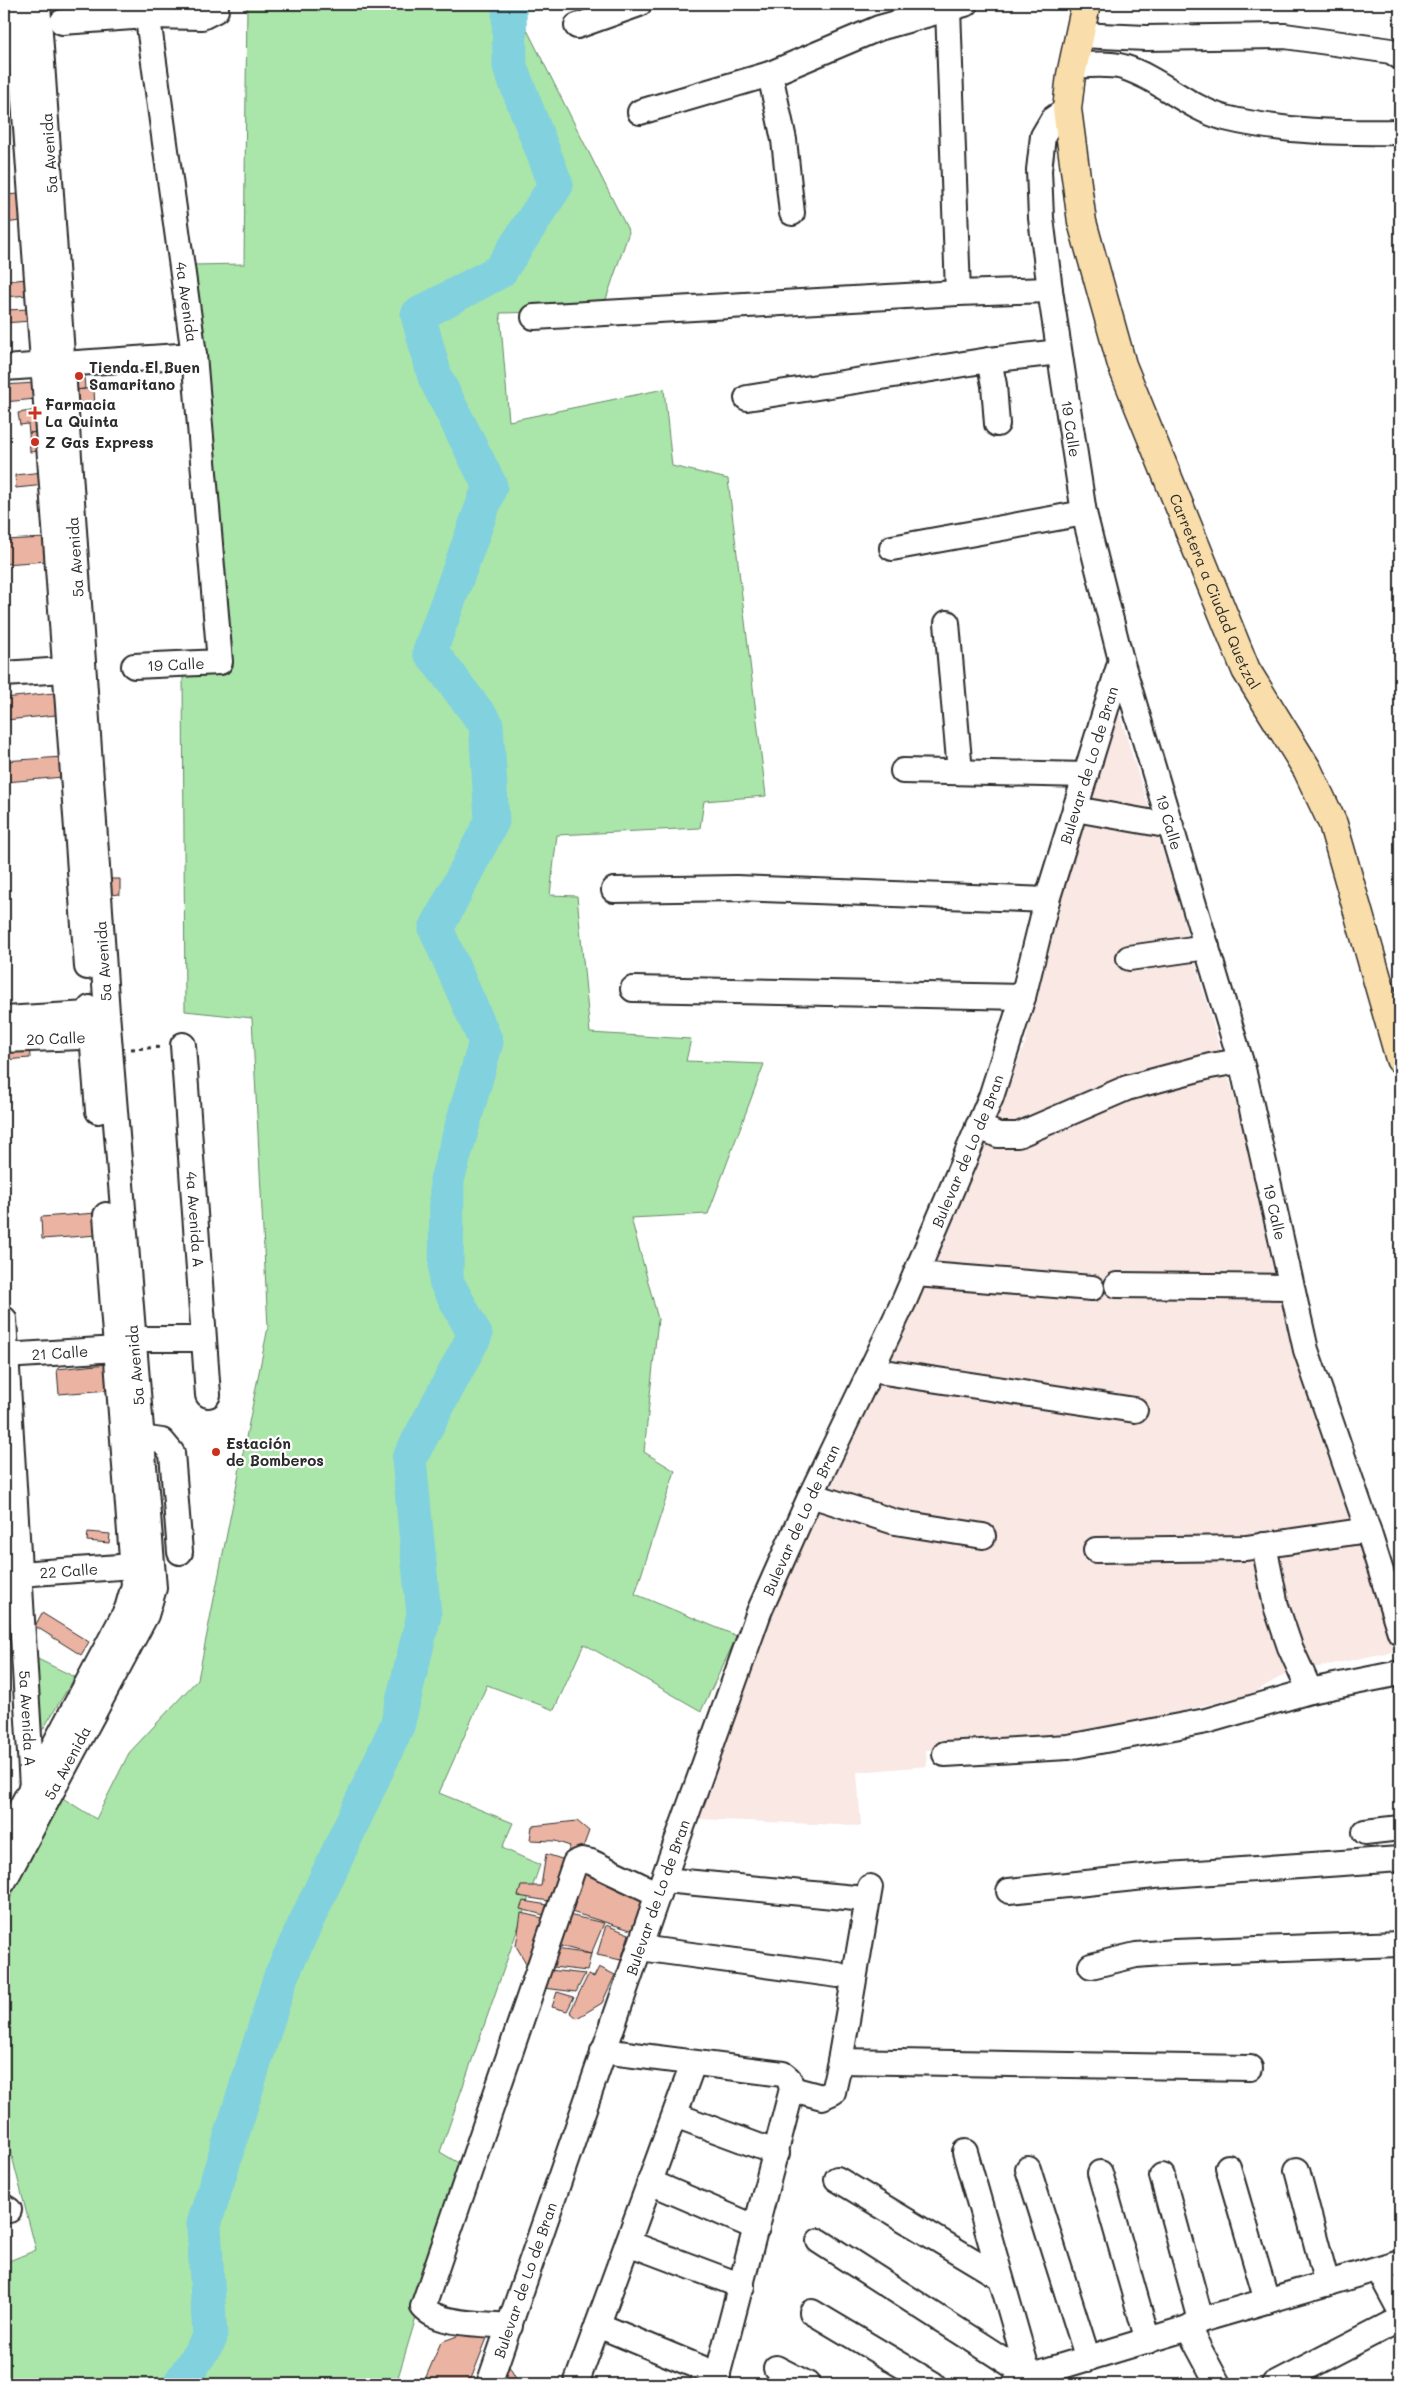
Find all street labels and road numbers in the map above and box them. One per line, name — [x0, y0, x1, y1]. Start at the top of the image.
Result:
street label: 5a Avenida — [36, 112, 62, 194]
street label: 4a Avenida — [171, 261, 203, 343]
street label: 19 Calle — [1057, 399, 1085, 458]
street label: Carretera a Ciudad Quetzal — [1165, 491, 1265, 693]
street label: 5a Avenida — [62, 516, 88, 598]
street label: 19 Calle — [147, 653, 205, 675]
street label: Bulevar de Lo de Bran — [1055, 684, 1122, 846]
street label: 19 Calle — [1152, 792, 1187, 852]
street label: 5a Avenida — [90, 920, 116, 1002]
street label: 20 Calle — [26, 1027, 86, 1049]
street label: Bulevar de Lo de Bran — [927, 1072, 1008, 1230]
street label: 4a Avenida A — [182, 1171, 209, 1268]
street label: 19 Calle — [1259, 1182, 1291, 1242]
street label: 5a Avenida — [122, 1324, 148, 1406]
street label: 21 Calle — [31, 1341, 89, 1364]
street label: Bulevar de Lo de Bran — [758, 1441, 844, 1598]
street label: 22 Calle — [39, 1559, 99, 1583]
street label: 5a Avenida A — [15, 1670, 41, 1767]
street label: 5a Avenida — [39, 1722, 95, 1803]
street label: Bulevar de Lo de Bran — [621, 1817, 694, 1978]
street label: Bulevar de Lo de Bran — [489, 2199, 561, 2361]

